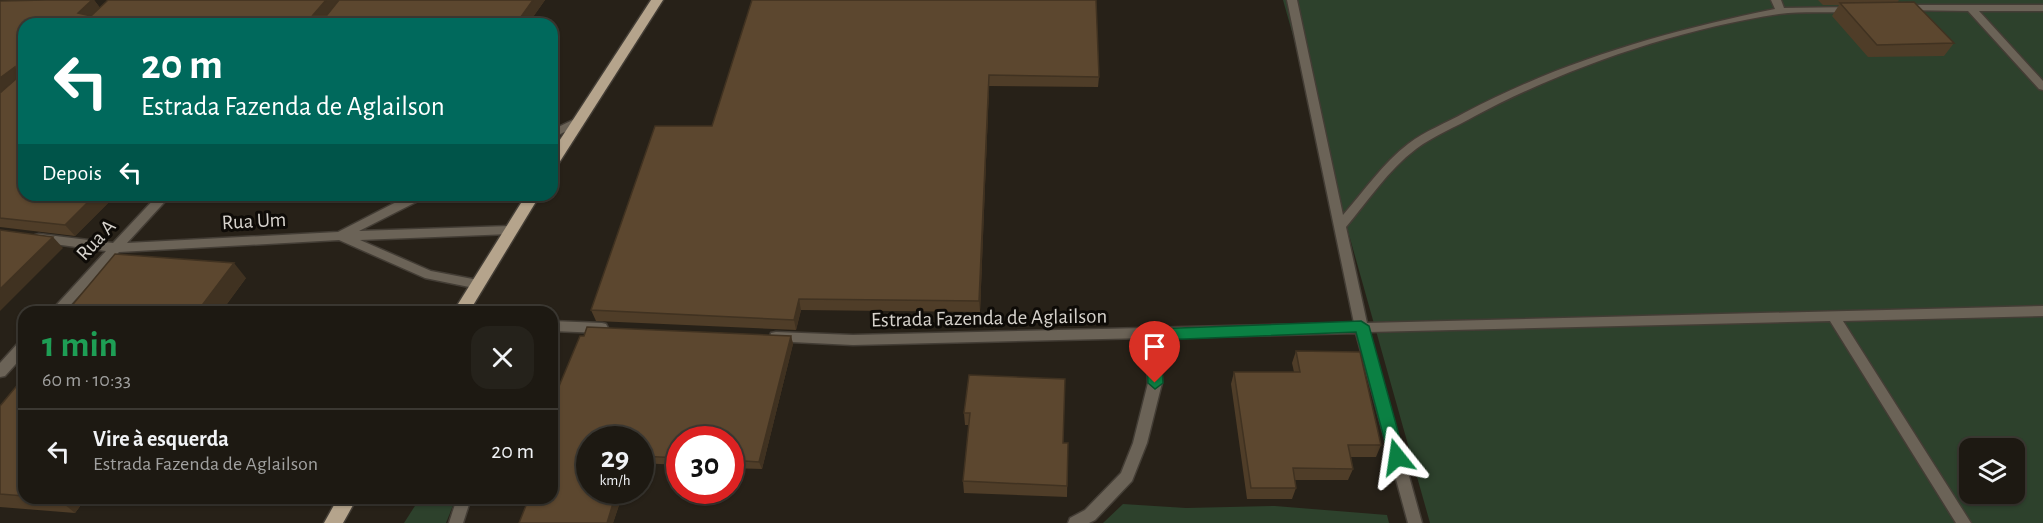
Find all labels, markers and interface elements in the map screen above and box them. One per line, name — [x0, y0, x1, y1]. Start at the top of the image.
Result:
icon: left — [42, 42, 120, 120]
text: 20 m — [141, 44, 223, 86]
text: Estrada Fazenda de Aglailson — [141, 93, 445, 120]
icon: left — [114, 156, 147, 189]
text: Depois — [42, 162, 102, 184]
street label: Rua Um — [221, 209, 287, 233]
street label: Rua A — [72, 216, 120, 264]
street label: Estrada Fazenda de Aglailson — [871, 305, 1107, 331]
pin — [1129, 321, 1180, 383]
button: close — [471, 326, 534, 389]
text: 1 min — [42, 327, 118, 363]
icon: arrive — [1138, 330, 1171, 363]
text: 60 m · 10:33 — [42, 370, 131, 390]
position arrow — [1365, 425, 1429, 489]
speed limit sign: 30 — [666, 426, 744, 504]
text: Vire à esquerda — [93, 428, 229, 450]
icon: left — [42, 435, 75, 468]
map controls — [1959, 438, 2025, 504]
button: layers — [1959, 438, 2025, 504]
text: 20 m — [491, 440, 534, 462]
text: 29 — [601, 443, 629, 473]
text: Estrada Fazenda de Aglailson — [93, 454, 318, 474]
text: km/h — [600, 473, 630, 488]

